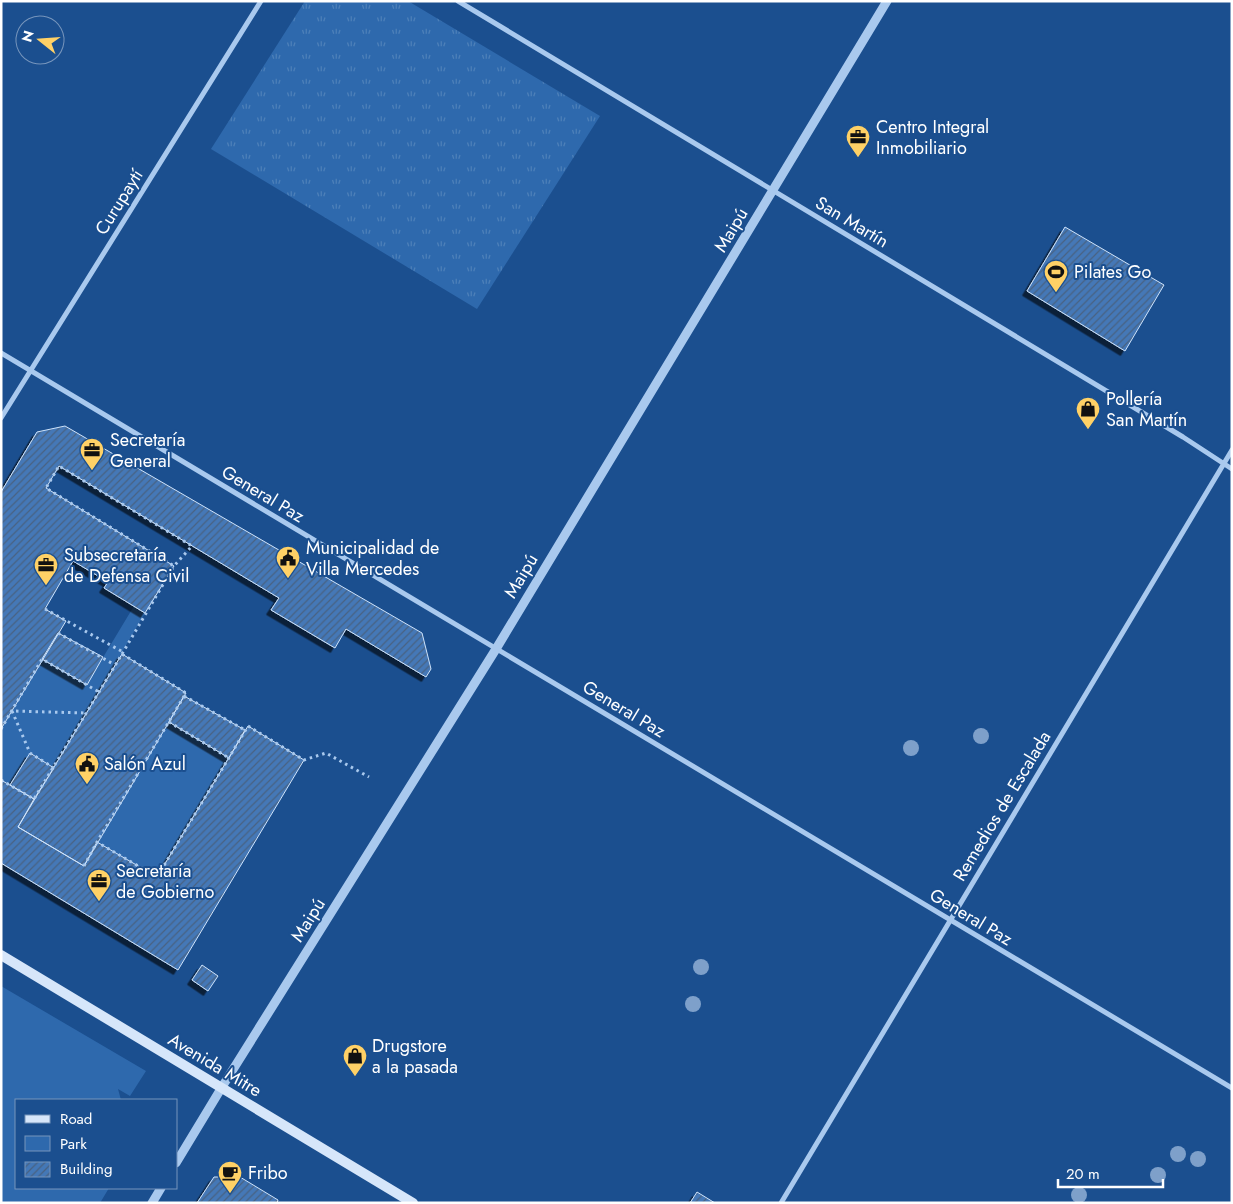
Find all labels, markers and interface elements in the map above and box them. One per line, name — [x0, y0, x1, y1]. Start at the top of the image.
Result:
north arrow — [15, 15, 65, 65]
text: N — [16, 28, 39, 44]
place label: Centro Integral Inmobiliario — [876, 114, 989, 161]
office icon: Centro Integral Inmobiliario — [845, 124, 871, 158]
street label: Curupaytí — [89, 163, 150, 240]
street label: San Martín — [810, 190, 894, 254]
street label: Maipú — [708, 203, 754, 257]
sports icon: Pilates Go — [1043, 259, 1069, 293]
place label: Pilates Go — [1074, 259, 1152, 285]
place label: Pollería San Martín — [1106, 386, 1187, 433]
shop icon: Pollería San Martín — [1075, 396, 1101, 430]
place label: Secretaría General — [110, 427, 185, 474]
office icon: Secretaría General — [79, 437, 105, 471]
street label: General Paz — [217, 459, 310, 529]
place label: Municipalidad de Villa Mercedes — [306, 535, 439, 582]
place label: Subsecretaría de Defensa Civil — [64, 542, 189, 589]
public building icon: Municipalidad de Villa Mercedes — [275, 545, 301, 579]
street label: Maipú — [498, 549, 544, 603]
office icon: Subsecretaría de Defensa Civil — [33, 552, 59, 586]
street label: General Paz — [578, 674, 671, 744]
street label: Remedios de Escalada — [947, 726, 1057, 886]
public building icon: Salón Azul — [74, 751, 100, 785]
place label: Salón Azul — [104, 751, 186, 777]
place label: Secretaría de Gobierno — [116, 858, 215, 905]
office icon: Secretaría de Gobierno — [86, 868, 112, 902]
street label: General Paz — [925, 882, 1018, 952]
street label: Maipú — [284, 893, 332, 947]
street label: Avenida Mitre — [163, 1027, 267, 1103]
place label: Drugstore a la pasada — [372, 1033, 458, 1080]
shop icon: Drugstore a la pasada — [342, 1043, 368, 1077]
legend — [15, 1099, 178, 1189]
text: Road — [60, 1108, 92, 1130]
text: Park — [60, 1133, 87, 1155]
scale bar — [1058, 1156, 1163, 1188]
text: Building — [60, 1158, 112, 1180]
cafe icon: Fribo — [217, 1160, 243, 1194]
place label: Fribo — [248, 1160, 288, 1186]
text: 20 m — [1066, 1163, 1100, 1185]

